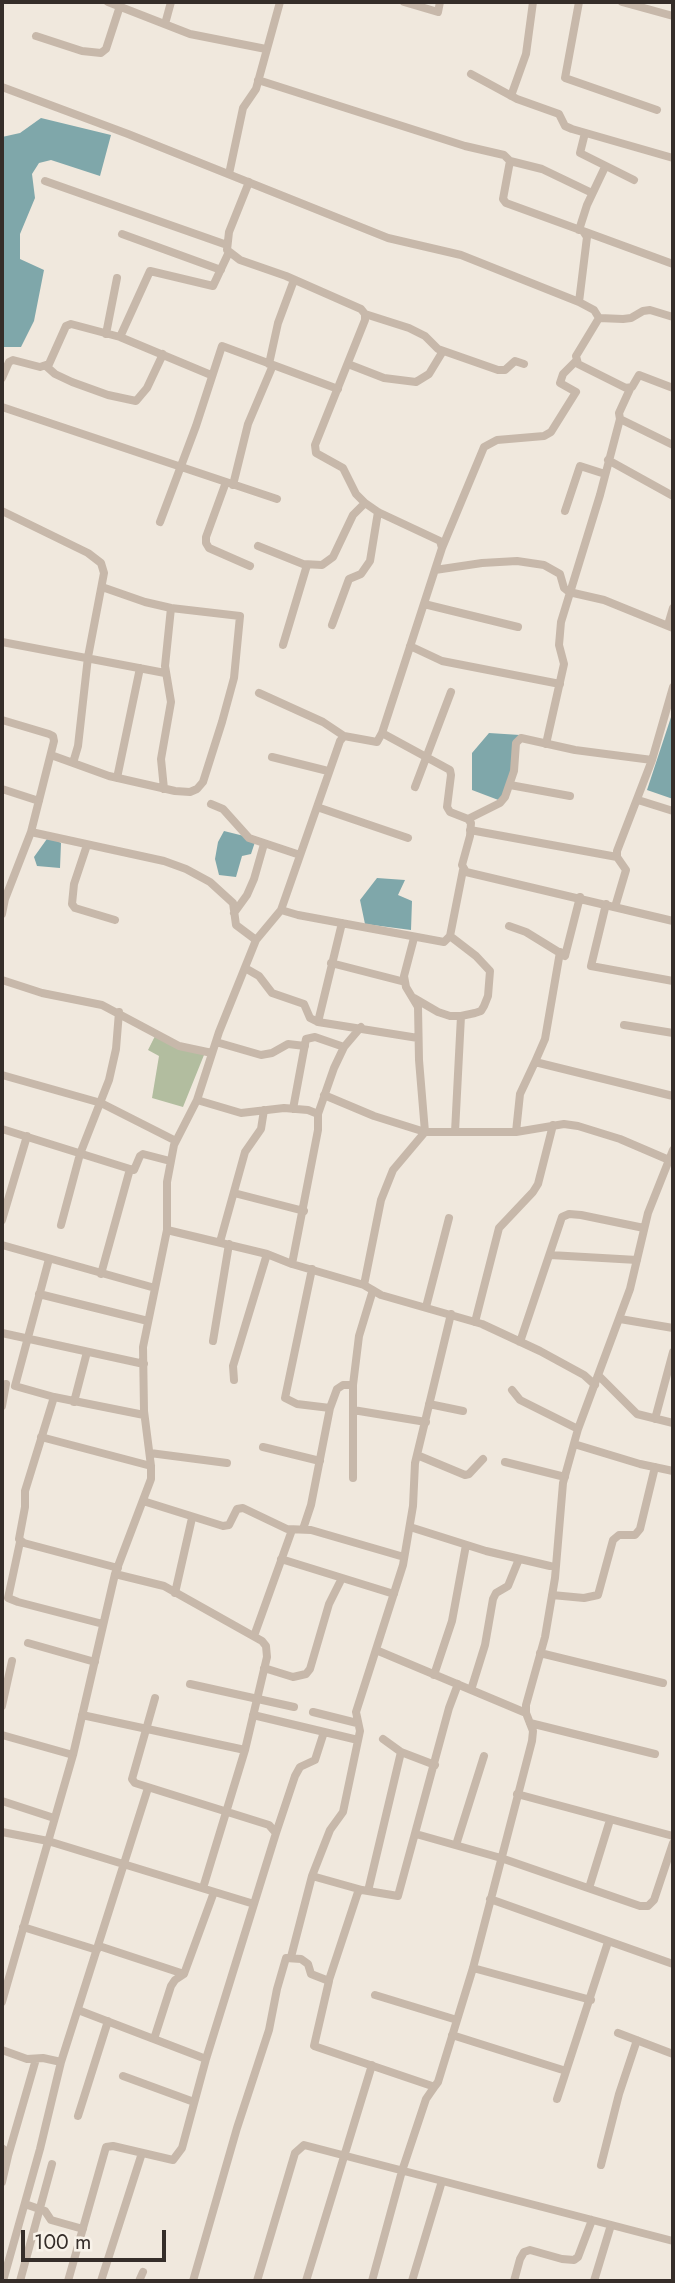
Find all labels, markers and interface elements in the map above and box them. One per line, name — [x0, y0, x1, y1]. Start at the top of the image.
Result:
scale bar — [24, 2216, 170, 2260]
text: 100 m — [34, 2227, 91, 2257]

